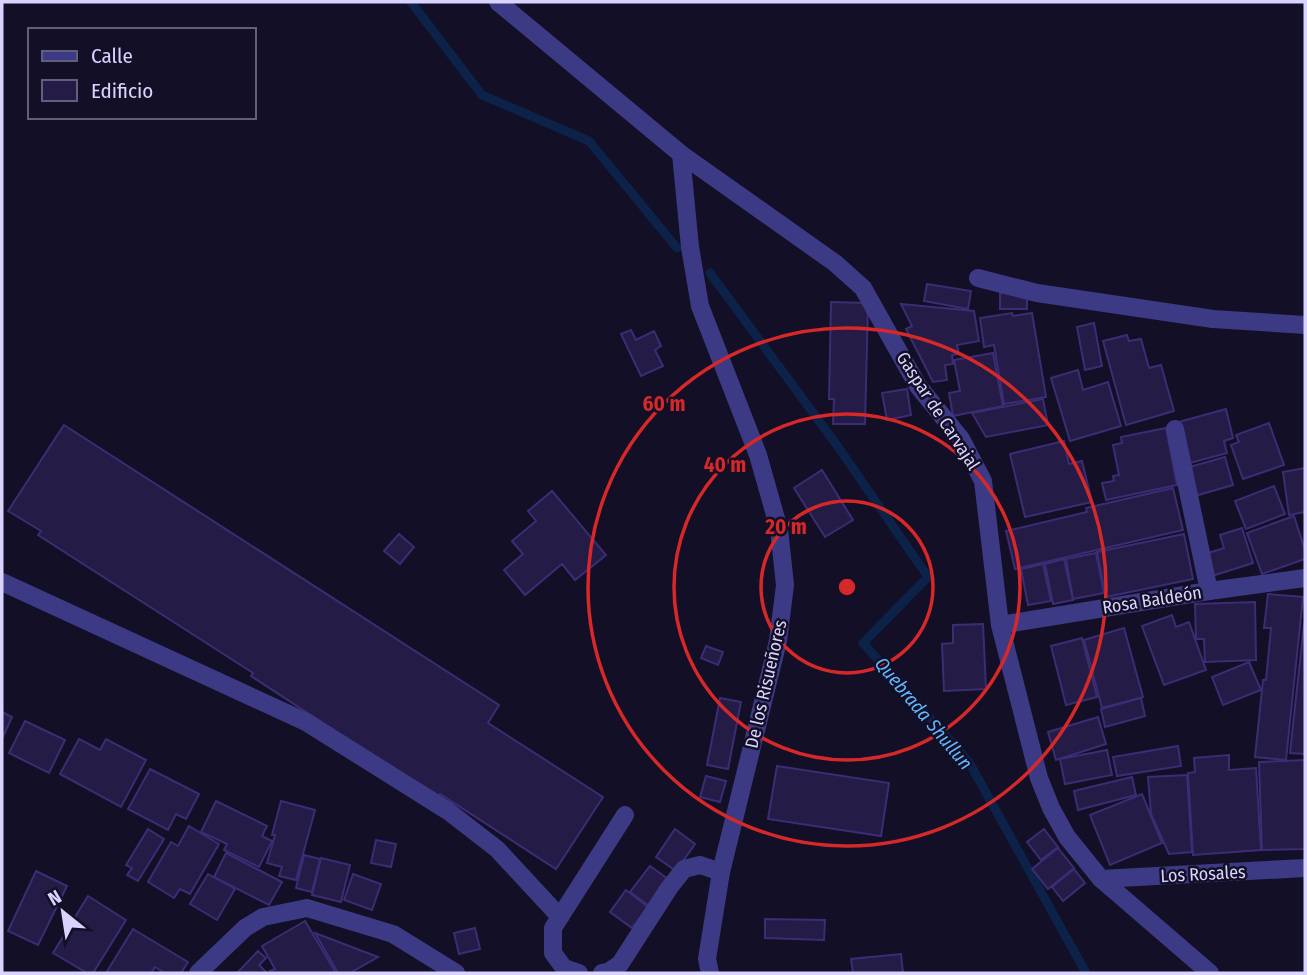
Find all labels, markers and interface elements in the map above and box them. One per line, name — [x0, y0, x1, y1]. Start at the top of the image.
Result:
legend — [28, 28, 256, 119]
text: Calle — [91, 43, 133, 69]
text: Edificio — [91, 78, 153, 104]
street label: Gaspar de Carvajal — [892, 348, 985, 474]
text: 60 m — [643, 391, 685, 417]
text: 40 m — [704, 452, 746, 478]
text: 20 m — [764, 514, 807, 540]
centre of rings — [835, 575, 859, 599]
street label: Rosa Baldeón — [1101, 581, 1203, 619]
street label: De los Risueñores — [741, 617, 792, 750]
water label: Quebrada Shullun — [870, 652, 977, 774]
street label: Los Rosales — [1160, 861, 1247, 887]
north arrow — [28, 877, 98, 947]
text: N — [44, 885, 65, 911]

